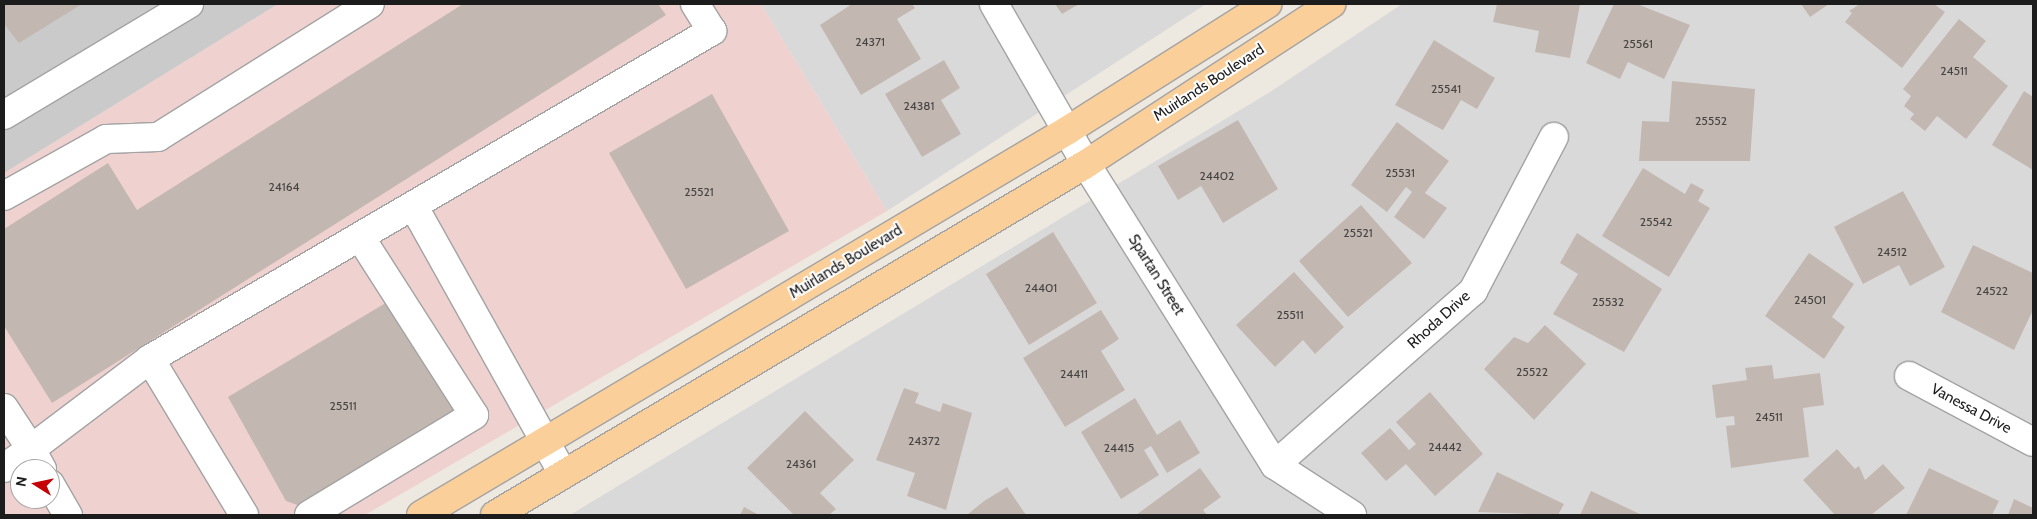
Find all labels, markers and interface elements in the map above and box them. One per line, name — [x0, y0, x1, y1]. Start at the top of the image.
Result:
house number: 24371 — [855, 35, 885, 49]
house number: 25561 — [1623, 37, 1653, 51]
street label: Muirlands Boulevard — [1150, 41, 1268, 125]
house number: 24511 — [1940, 64, 1968, 78]
house number: 25541 — [1431, 82, 1461, 96]
house number: 24381 — [904, 99, 934, 113]
house number: 25552 — [1695, 114, 1727, 128]
house number: 25531 — [1385, 166, 1415, 180]
house number: 24402 — [1200, 169, 1234, 183]
house number: 24164 — [269, 180, 299, 194]
house number: 25521 — [684, 185, 714, 199]
house number: 25542 — [1640, 215, 1672, 229]
street label: Muirlands Boulevard — [786, 221, 906, 303]
house number: 25521 — [1343, 226, 1373, 240]
street label: Spartan Street — [1124, 231, 1188, 319]
house number: 24512 — [1877, 245, 1907, 259]
house number: 24401 — [1025, 281, 1057, 295]
house number: 24522 — [1976, 284, 2008, 298]
street label: Rhoda Drive — [1404, 287, 1474, 353]
house number: 24501 — [1794, 293, 1826, 307]
house number: 25532 — [1592, 295, 1624, 309]
house number: 25511 — [1276, 308, 1304, 322]
house number: 25522 — [1516, 365, 1548, 379]
house number: 24411 — [1060, 367, 1088, 381]
street label: Vanessa Drive — [1928, 380, 2014, 438]
house number: 25511 — [329, 399, 357, 413]
house number: 24511 — [1755, 410, 1783, 424]
house number: 24372 — [908, 434, 940, 448]
house number: 24442 — [1428, 440, 1462, 454]
house number: 24415 — [1104, 441, 1134, 455]
house number: 24361 — [786, 457, 816, 471]
north arrow — [10, 459, 60, 509]
text: N — [11, 475, 31, 488]

